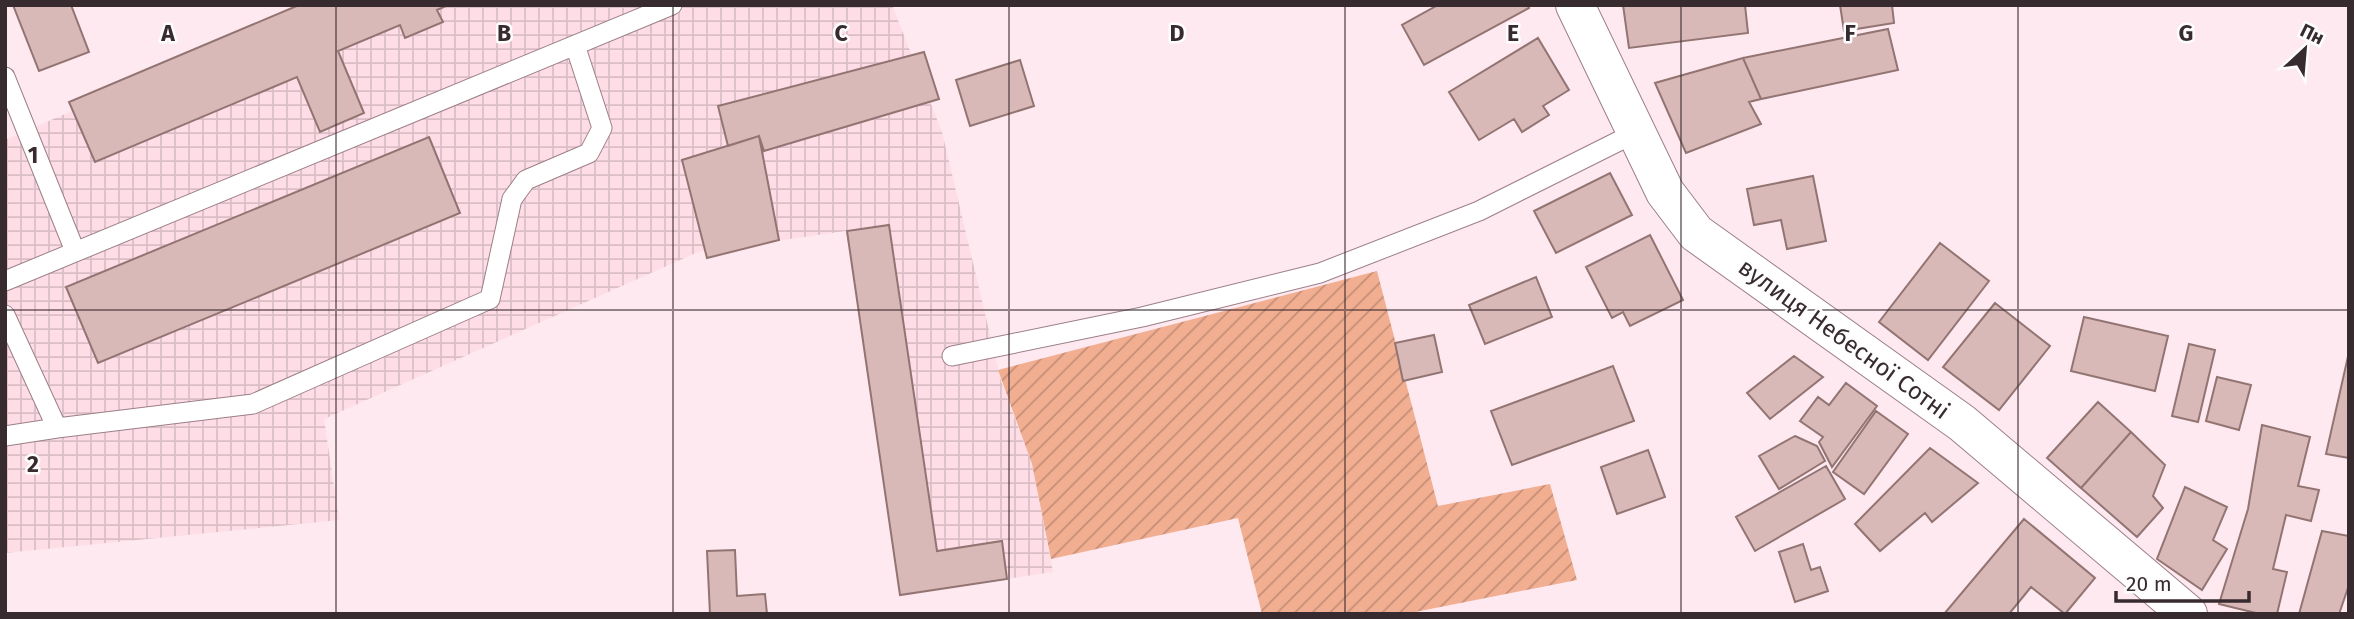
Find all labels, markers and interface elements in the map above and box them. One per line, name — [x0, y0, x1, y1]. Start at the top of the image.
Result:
north arrow — [2270, 14, 2340, 84]
text: A — [160, 19, 175, 47]
text: B — [497, 19, 511, 47]
text: C — [834, 19, 848, 47]
text: D — [1170, 19, 1185, 47]
text: E — [1507, 19, 1519, 47]
text: F — [1844, 19, 1856, 47]
text: G — [2179, 19, 2193, 47]
text: Пн — [2297, 19, 2328, 50]
text: 1 — [28, 141, 38, 169]
street label: вулиця Небесної Сотні — [1733, 253, 1955, 425]
text: 2 — [27, 450, 39, 478]
scale bar — [2116, 560, 2249, 604]
text: 20 m — [2126, 571, 2172, 597]

